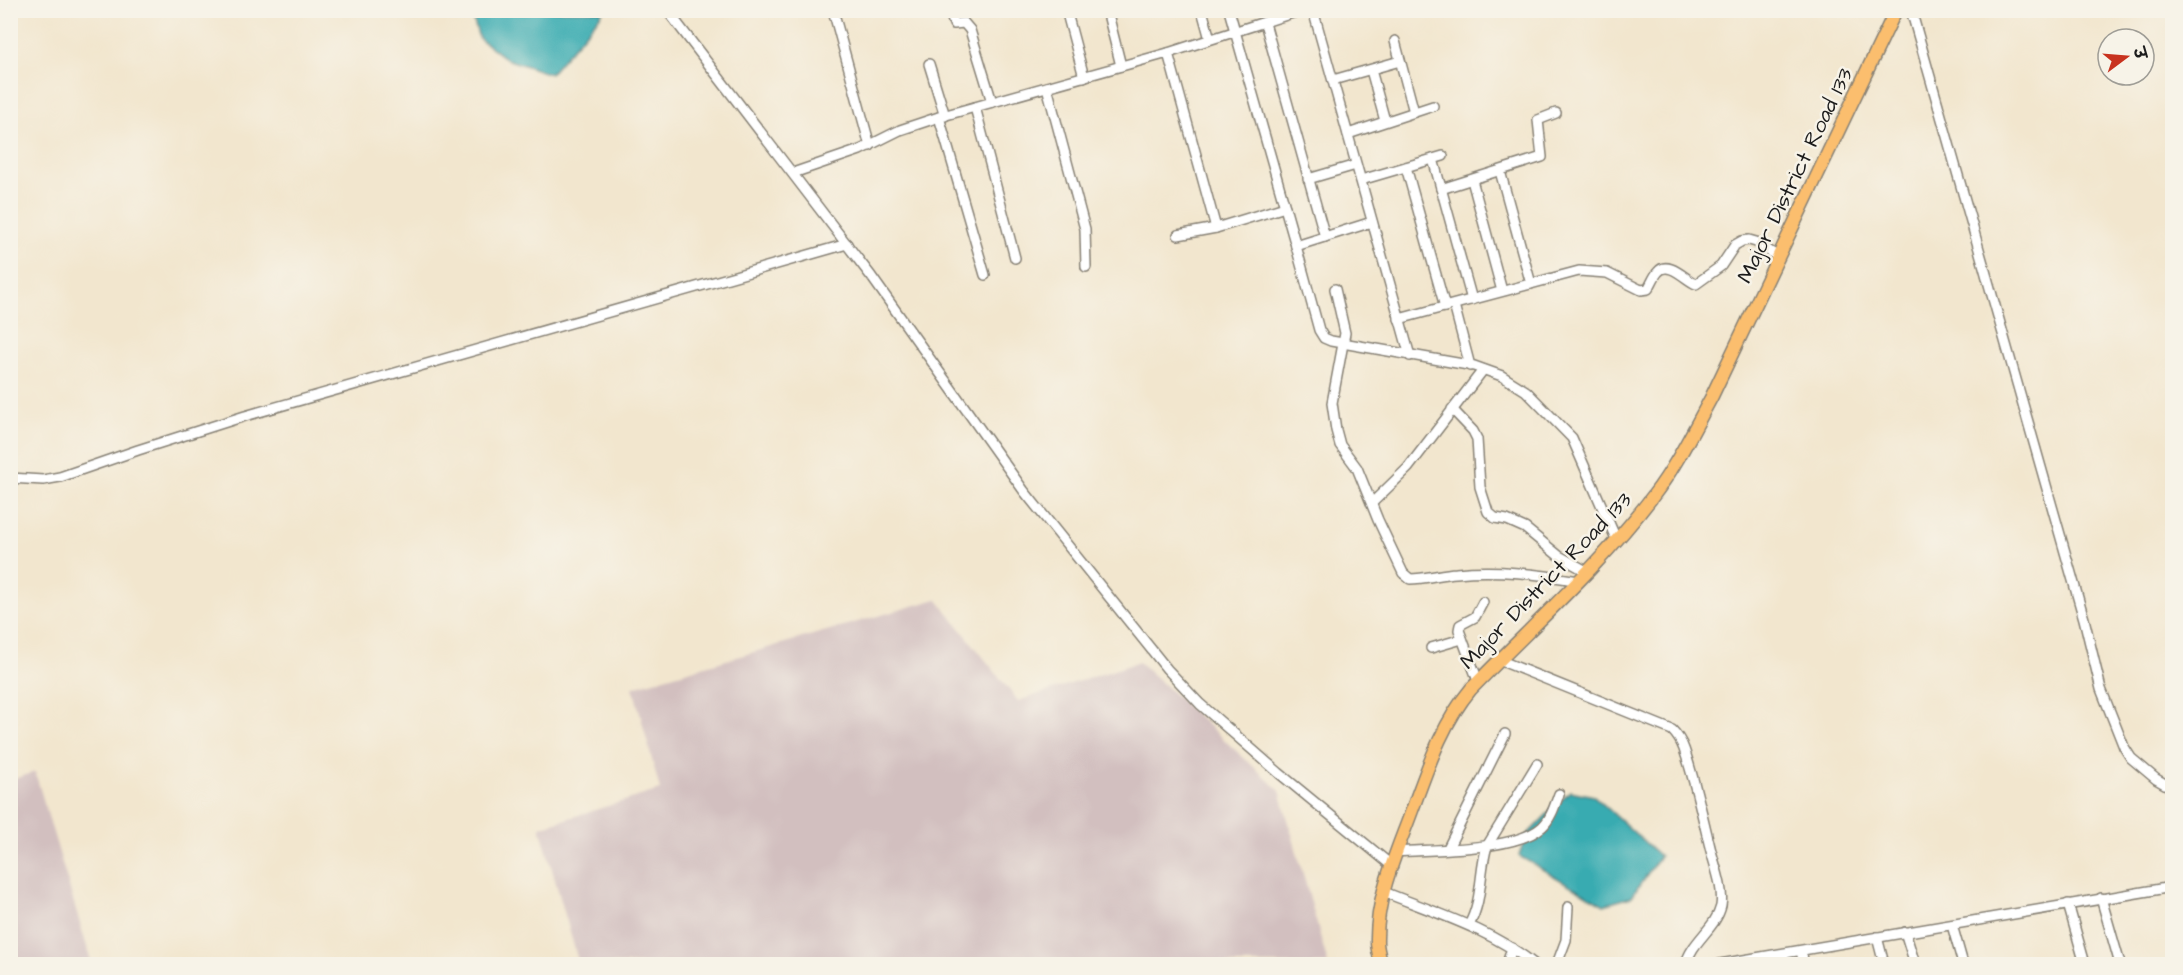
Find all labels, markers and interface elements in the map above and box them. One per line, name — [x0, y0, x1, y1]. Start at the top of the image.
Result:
north arrow — [2096, 27, 2156, 87]
text: उ — [2127, 43, 2152, 63]
street label: Major District Road 133 — [1730, 63, 1861, 288]
street label: Major District Road 133 — [1453, 485, 1639, 677]

